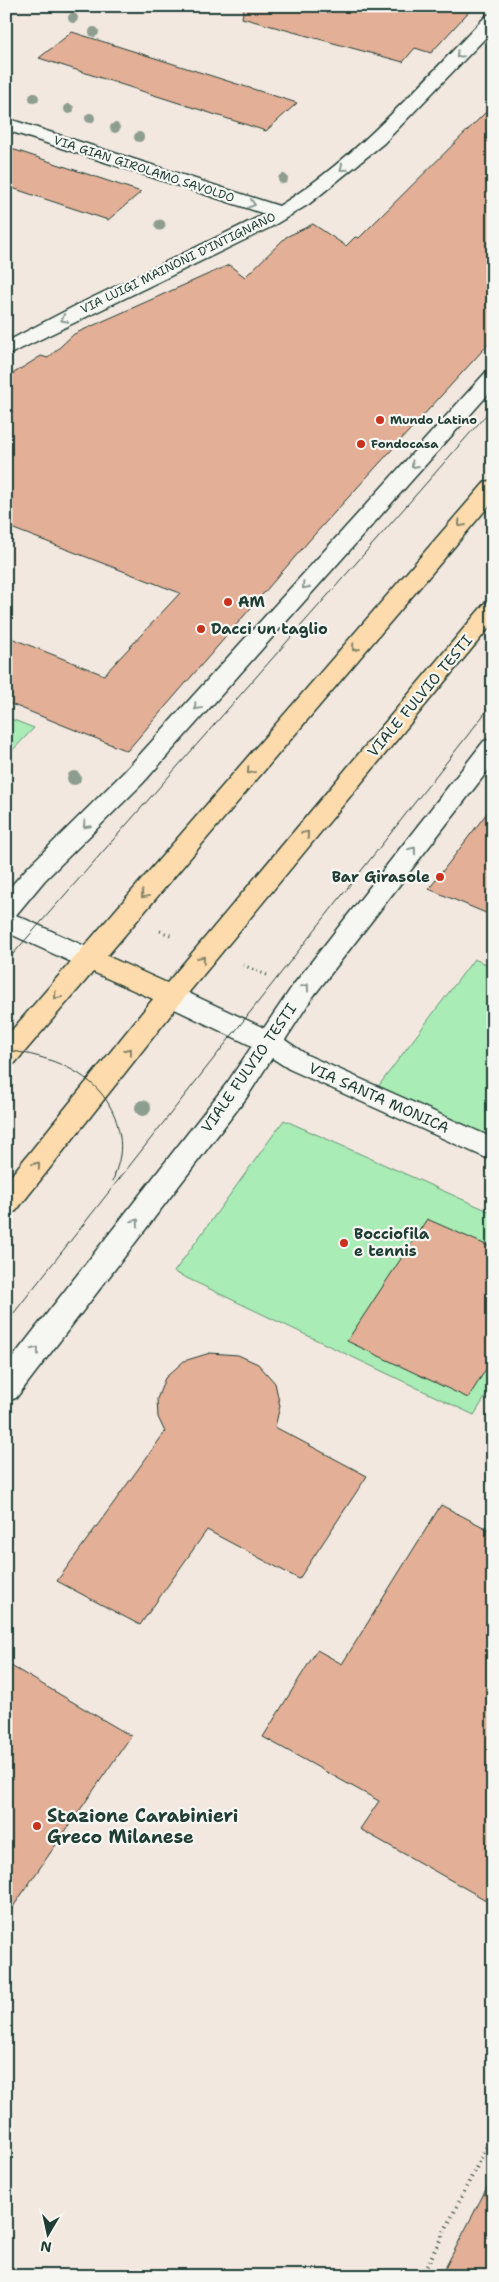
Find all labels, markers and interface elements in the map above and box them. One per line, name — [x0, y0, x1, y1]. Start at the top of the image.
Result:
one-way arrow — [456, 49, 465, 58]
street label: VIA GIAN GIROLAMO SAVOLDO — [52, 132, 236, 206]
one-way arrow — [340, 163, 349, 171]
one-way arrow — [248, 198, 256, 208]
street label: VIA LUIGI MAINONI D'INTIGNANO — [78, 209, 278, 317]
one-way arrow — [60, 313, 69, 323]
place label: Mundo Latino — [390, 412, 477, 428]
marker: Mundo Latino — [374, 414, 386, 426]
place label: Fondocasa — [371, 436, 439, 452]
marker: Fondocasa — [355, 438, 367, 450]
one-way arrow — [410, 459, 419, 468]
one-way arrow — [458, 519, 467, 528]
one-way arrow — [302, 580, 311, 589]
place label: AM — [238, 592, 265, 612]
marker: AM — [222, 596, 234, 608]
place label: Dacci un taglio — [211, 619, 328, 639]
marker: Dacci un taglio — [195, 623, 207, 635]
street label: VIALE FULVIO TESTI — [363, 631, 477, 761]
one-way arrow — [352, 642, 361, 651]
one-way arrow — [194, 701, 203, 710]
one-way arrow — [246, 766, 255, 775]
one-way arrow — [82, 819, 91, 828]
one-way arrow — [300, 831, 308, 840]
one-way arrow — [407, 847, 415, 856]
place label: Bar Girasole — [332, 867, 430, 887]
marker: Bar Girasole — [434, 871, 446, 883]
one-way arrow — [141, 889, 150, 898]
one-way arrow — [197, 956, 205, 965]
one-way arrow — [300, 984, 308, 993]
one-way arrow — [55, 990, 63, 999]
street label: VIALE FULVIO TESTI — [197, 999, 301, 1137]
one-way arrow — [123, 1047, 132, 1056]
street label: VIA SANTA MONICA — [306, 1058, 453, 1138]
one-way arrow — [31, 1162, 39, 1171]
one-way arrow — [130, 1218, 139, 1227]
place label: Bocciofila e tennis — [354, 1224, 430, 1261]
marker: Bocciofila e tennis — [338, 1237, 350, 1249]
one-way arrow — [30, 1346, 39, 1356]
place label: Stazione Carabinieri Greco Milanese — [47, 1804, 238, 1849]
marker: Stazione Carabinieri Greco Milanese — [31, 1820, 43, 1832]
north arrow — [22, 2210, 72, 2260]
text: N — [39, 2237, 53, 2257]

